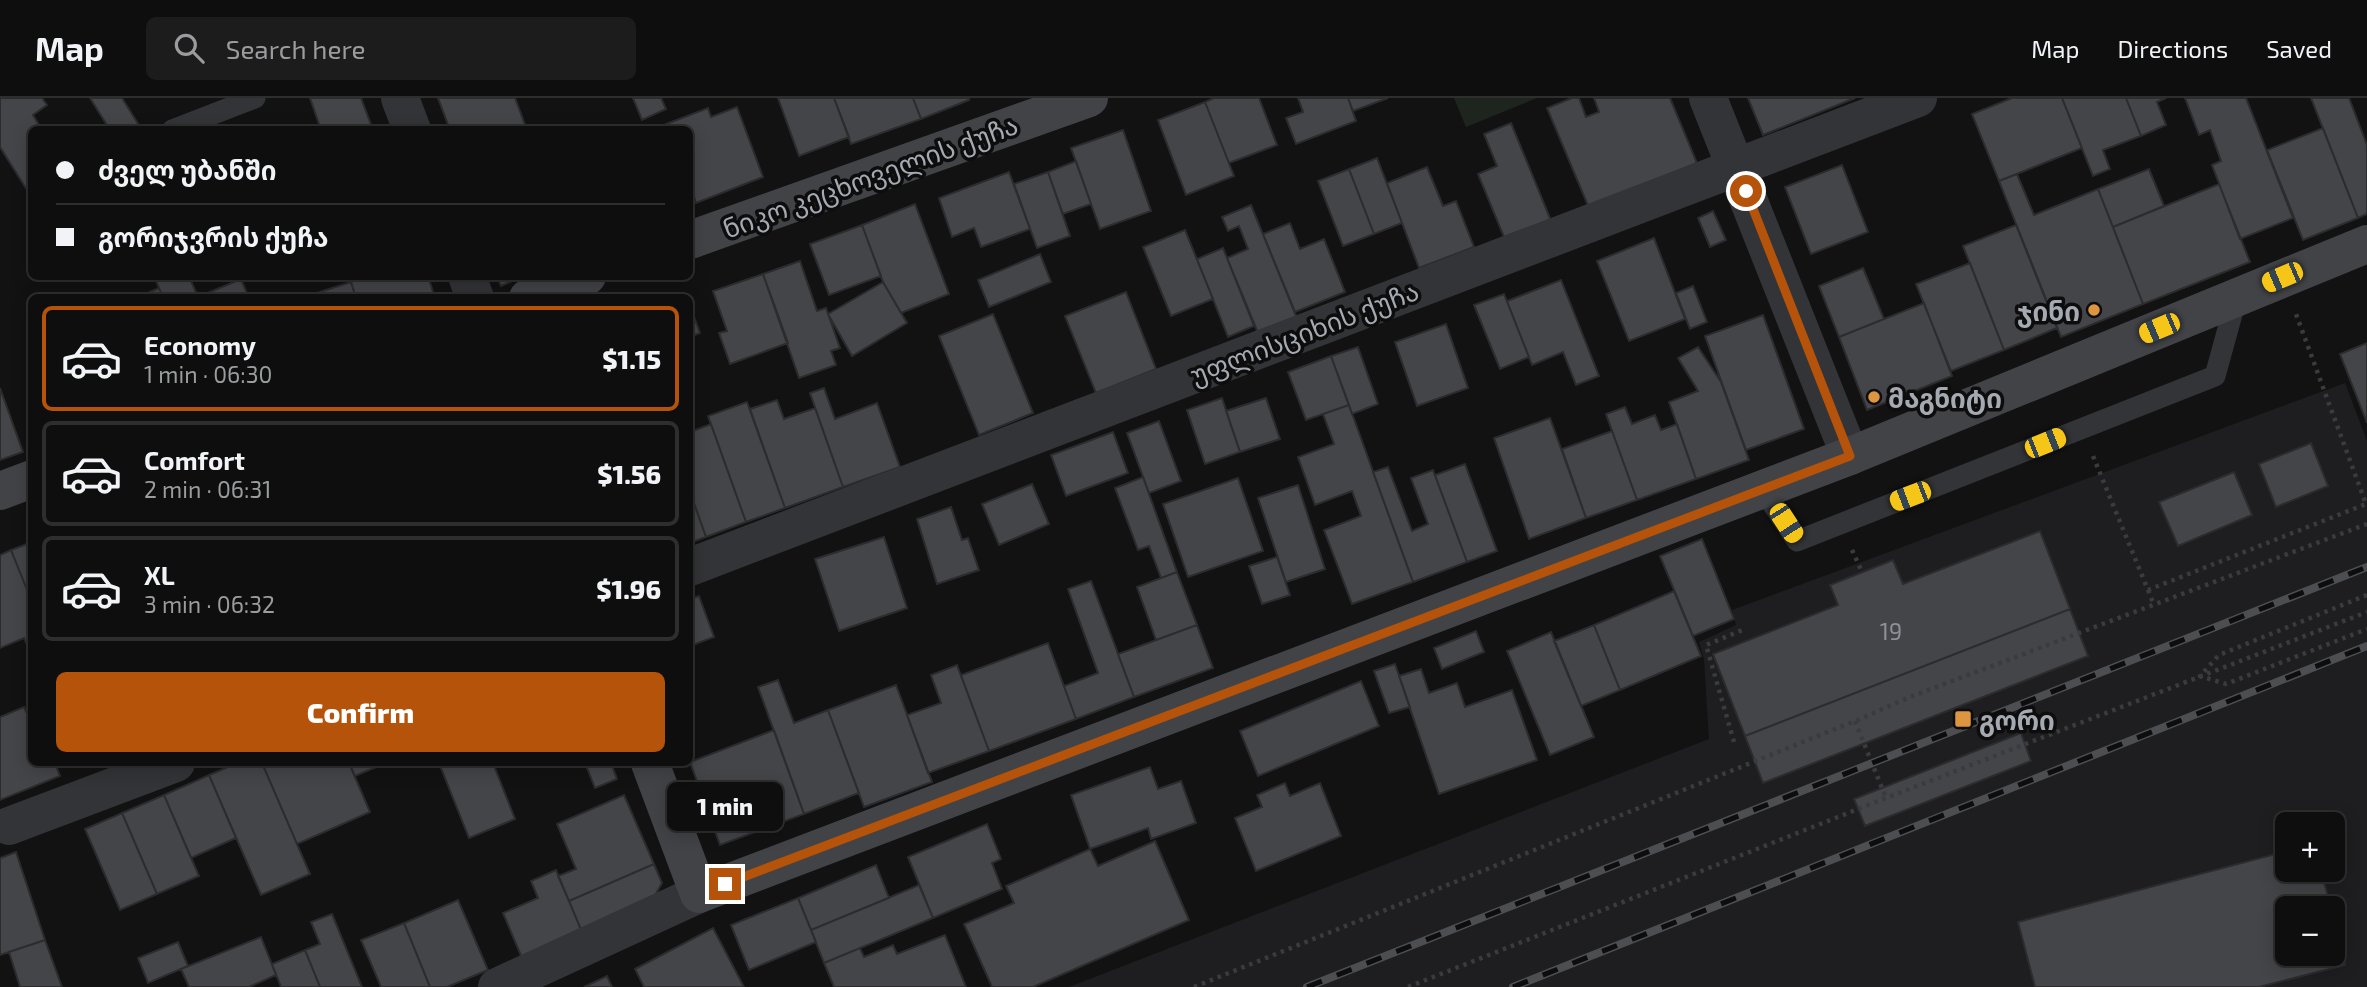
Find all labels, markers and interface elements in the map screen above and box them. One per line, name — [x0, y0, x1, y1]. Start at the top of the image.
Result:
search box — [146, 17, 636, 80]
text: Map — [35, 28, 104, 68]
icon: search — [170, 29, 208, 67]
text: Search here — [226, 33, 365, 64]
text: Map — [2031, 34, 2079, 63]
text: Directions — [2117, 34, 2228, 63]
text: Saved — [2266, 34, 2332, 63]
street label: ნიკო კეცხოველის ქუჩა — [718, 108, 1022, 246]
text: ძველ უბანში — [98, 154, 277, 185]
route start — [1730, 175, 1762, 207]
text: გორიჯვრის ქუჩა — [98, 221, 329, 252]
car — [2259, 259, 2306, 295]
street label: უფლისციხის ქუჩა — [1185, 274, 1423, 392]
place label: ჯინი — [2017, 295, 2080, 328]
marker: ჯინი — [2086, 302, 2102, 318]
car — [2136, 310, 2183, 346]
icon: car — [60, 327, 123, 390]
text: Economy — [144, 329, 256, 360]
text: $1.15 — [602, 343, 661, 374]
text: 1 min · 06:30 — [144, 360, 272, 388]
place label: მაგნიტი — [1888, 382, 2002, 415]
marker: მაგნიტი — [1866, 389, 1882, 405]
car — [2022, 425, 2069, 461]
icon: car — [60, 442, 123, 505]
text: Comfort — [144, 444, 245, 475]
text: $1.56 — [597, 458, 661, 489]
text: 2 min · 06:31 — [144, 475, 271, 503]
car — [1887, 479, 1934, 513]
car — [1766, 500, 1807, 546]
icon: car — [60, 557, 123, 620]
text: XL — [144, 559, 175, 590]
text: $1.96 — [596, 573, 661, 604]
text: 3 min · 06:32 — [144, 590, 275, 618]
house number: 19 — [1880, 617, 1902, 645]
button: Confirm — [56, 672, 665, 752]
place label: გორი — [1979, 704, 2055, 737]
marker: გორი — [1953, 709, 1973, 729]
callout: 1 min — [667, 782, 783, 832]
text: 1 min — [697, 792, 753, 820]
map controls — [2275, 812, 2345, 966]
button: + — [2275, 812, 2345, 882]
route end — [709, 868, 741, 900]
button: − — [2275, 896, 2345, 966]

